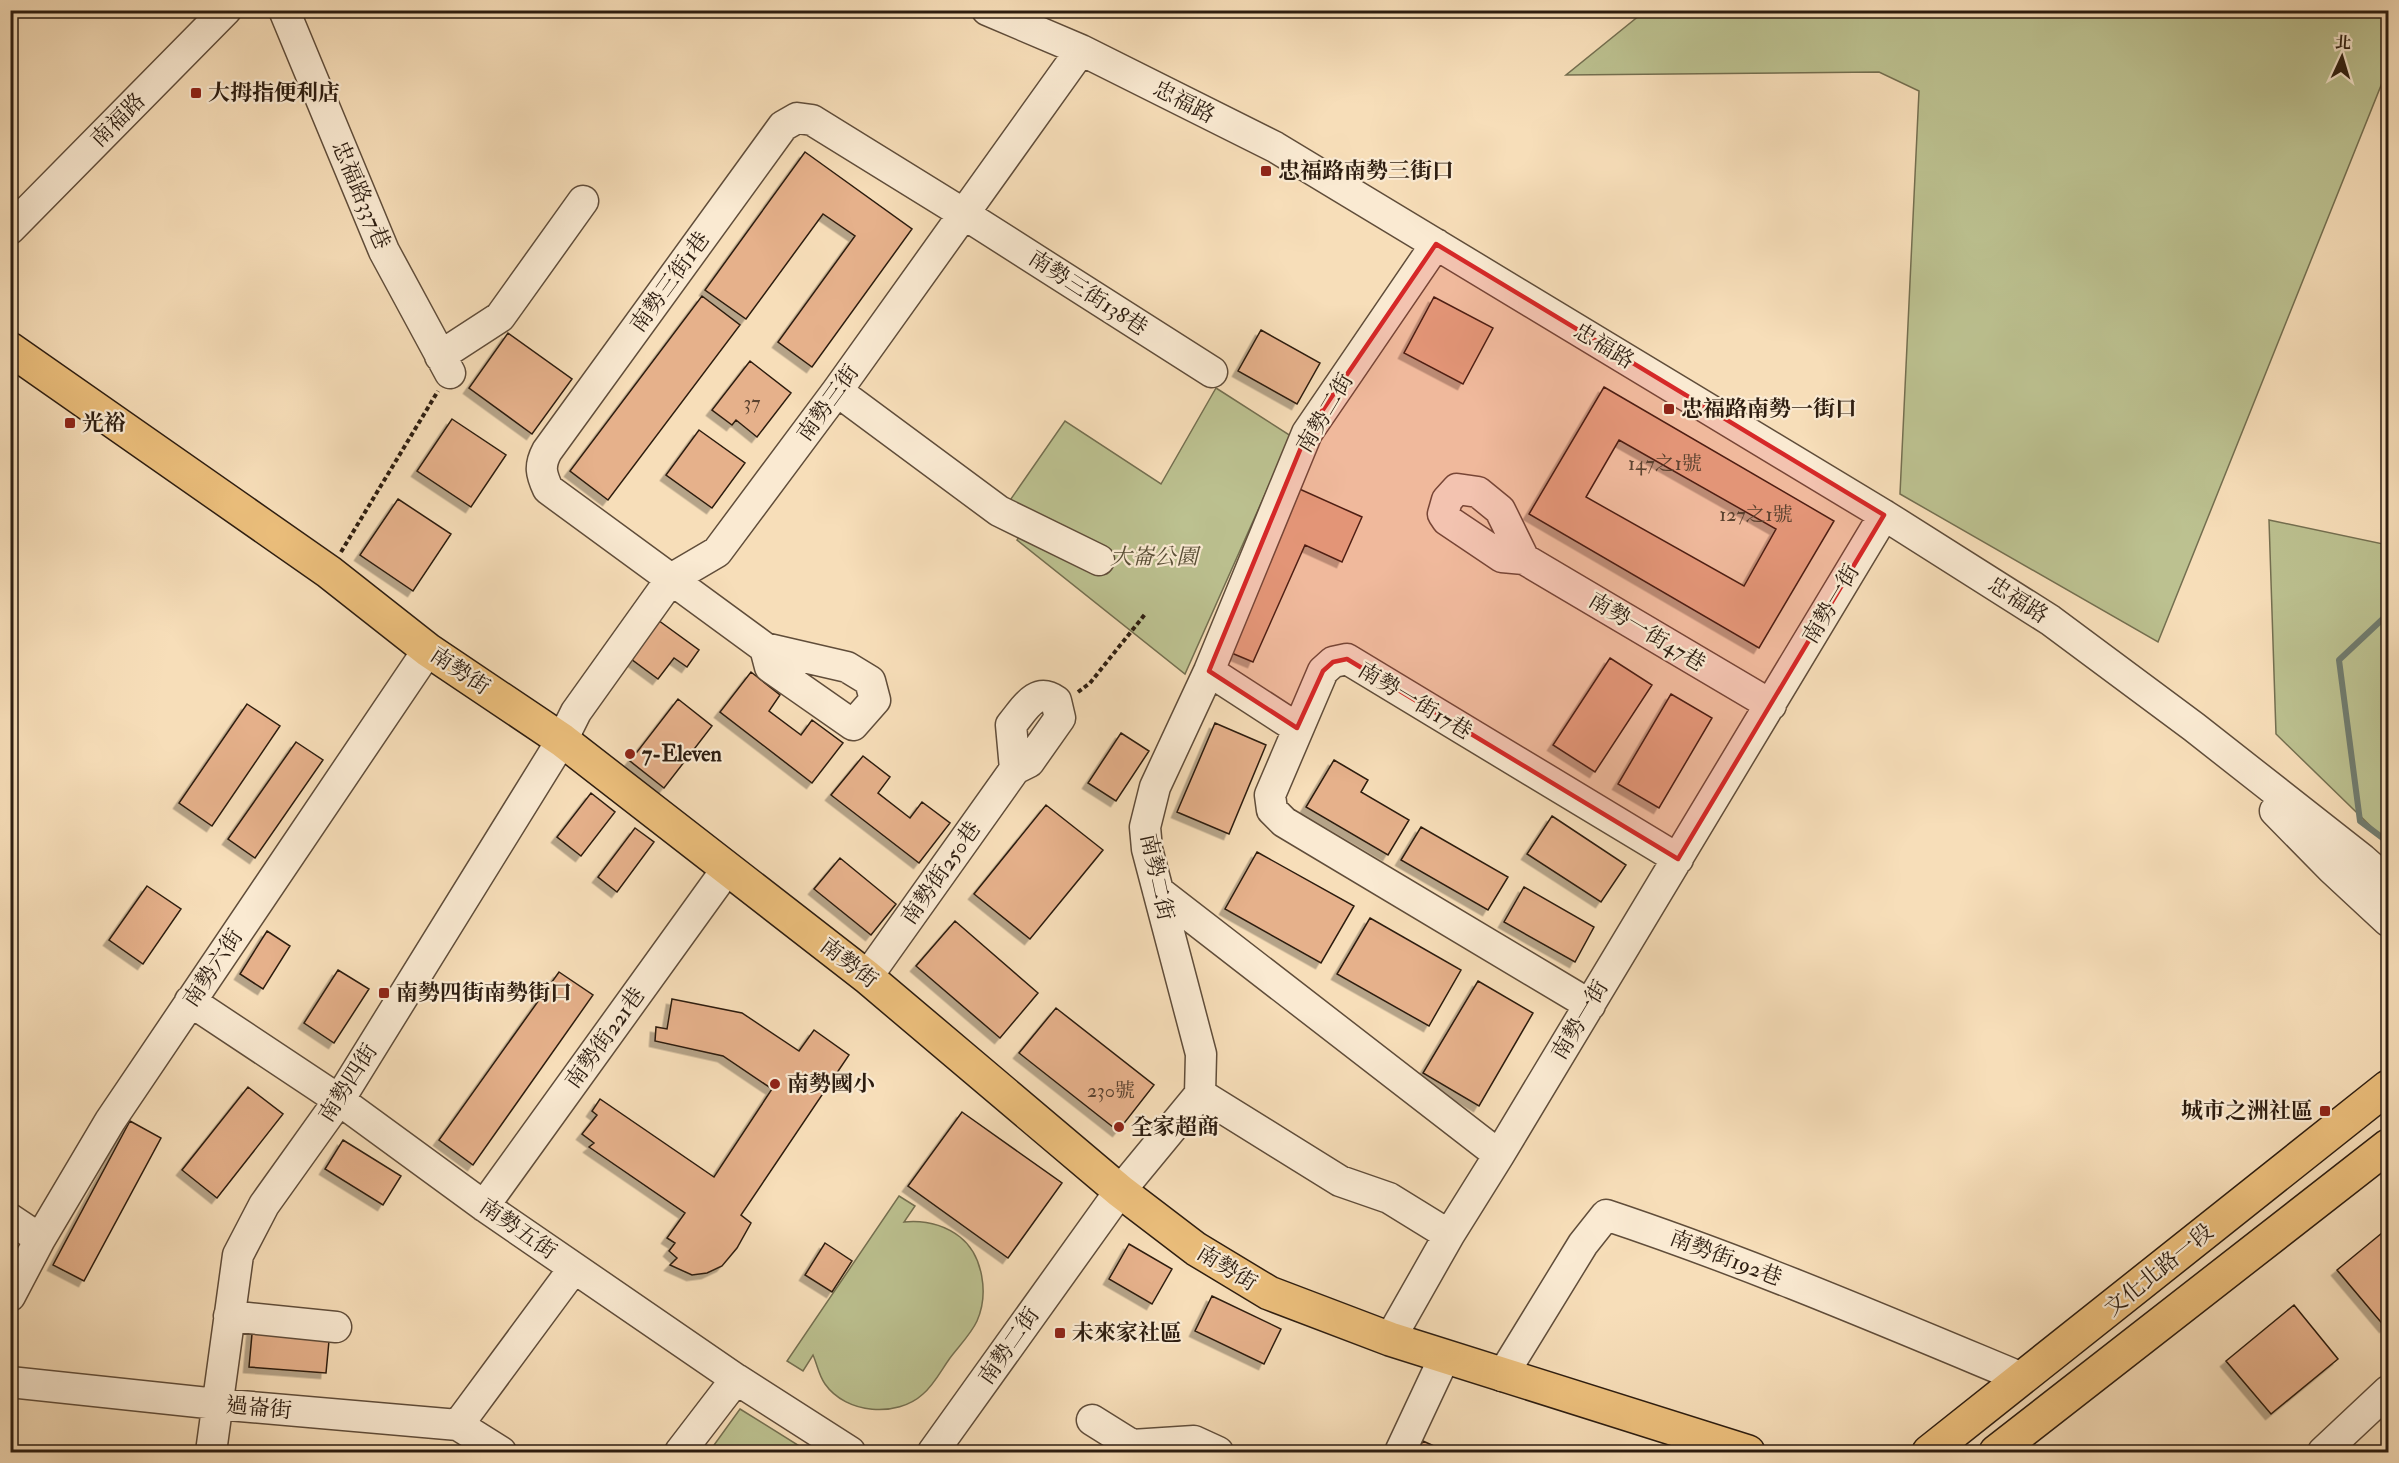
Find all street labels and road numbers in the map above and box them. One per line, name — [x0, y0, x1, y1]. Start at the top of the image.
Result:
street label: 忠福路 — [1148, 75, 1220, 129]
street label: 南福路 — [85, 87, 151, 153]
street label: 忠福路337巷 — [326, 137, 396, 253]
street label: 南勢三街1巷 — [624, 226, 716, 338]
street label: 南勢三街138巷 — [1023, 244, 1153, 342]
street label: 忠福路 — [1568, 317, 1640, 375]
street label: 南勢三街 — [791, 359, 865, 447]
street label: 南勢二街 — [1290, 368, 1360, 458]
street label: 南勢一街 — [1796, 559, 1866, 649]
street label: 忠福路 — [1983, 570, 2053, 630]
street label: 南勢一街47巷 — [1583, 586, 1711, 678]
street label: 南勢街 — [425, 641, 495, 701]
street label: 南勢一街17巷 — [1353, 656, 1477, 746]
street label: 南勢街250巷 — [895, 816, 987, 930]
street label: 南勢二街 — [1134, 831, 1180, 923]
street label: 南勢六街 — [177, 924, 249, 1012]
street label: 南勢街 — [814, 932, 884, 994]
street label: 南勢一街 — [1545, 975, 1615, 1065]
street label: 南勢街221巷 — [559, 982, 651, 1094]
street label: 南勢四街 — [312, 1038, 384, 1128]
street label: 南勢五街 — [474, 1192, 562, 1266]
street label: 文化北路一段 — [2099, 1218, 2219, 1322]
street label: 南勢街192巷 — [1666, 1224, 1786, 1292]
street label: 南勢街 — [1192, 1239, 1262, 1297]
street label: 南勢二街 — [972, 1302, 1046, 1390]
street label: 過崙街 — [225, 1391, 293, 1425]

